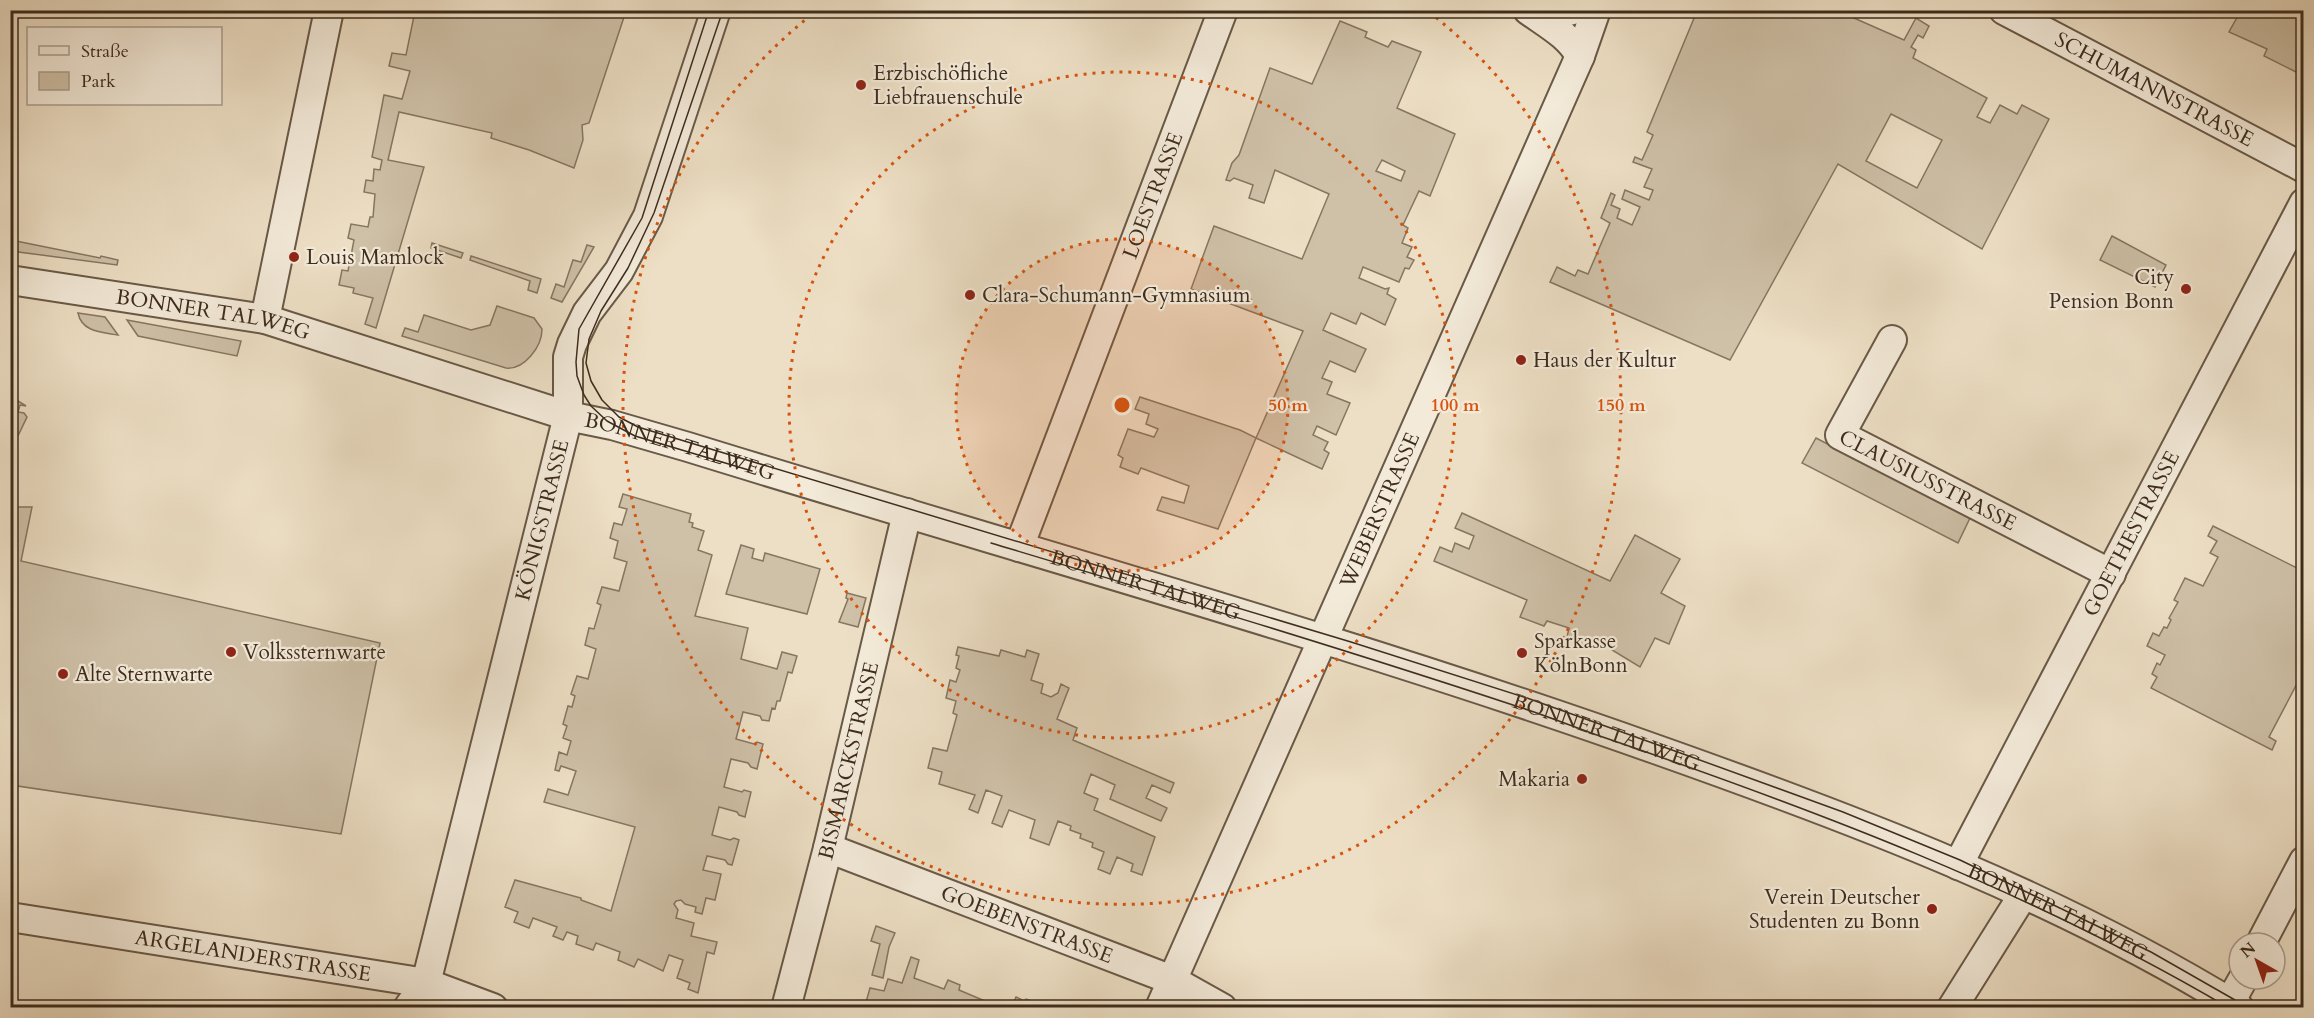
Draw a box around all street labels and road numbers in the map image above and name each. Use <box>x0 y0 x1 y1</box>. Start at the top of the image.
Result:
street label: SCHUMANNSTRASSE <box>2049 25 2259 154</box>
street label: LOESTRASSE <box>1116 128 1190 263</box>
street label: BONNER TALWEG <box>114 282 314 348</box>
street label: BONNER TALWEG <box>582 406 779 488</box>
street label: CLAUSIUSSTRASSE <box>1834 423 2021 538</box>
street label: WEBERSTRASSE <box>1333 428 1427 594</box>
street label: KÖNIGSTRASSE <box>508 437 577 604</box>
street label: GOETHESTRASSE <box>2076 446 2187 622</box>
street label: BONNER TALWEG <box>1047 543 1244 628</box>
street label: BISMARCKSTRASSE <box>811 659 886 863</box>
street label: BONNER TALWEG <box>1508 687 1705 779</box>
street label: BONNER TALWEG <box>1963 857 2153 968</box>
street label: GOEBENSTRASSE <box>936 879 1117 971</box>
street label: ARGELANDERSTRASSE <box>133 923 373 989</box>

